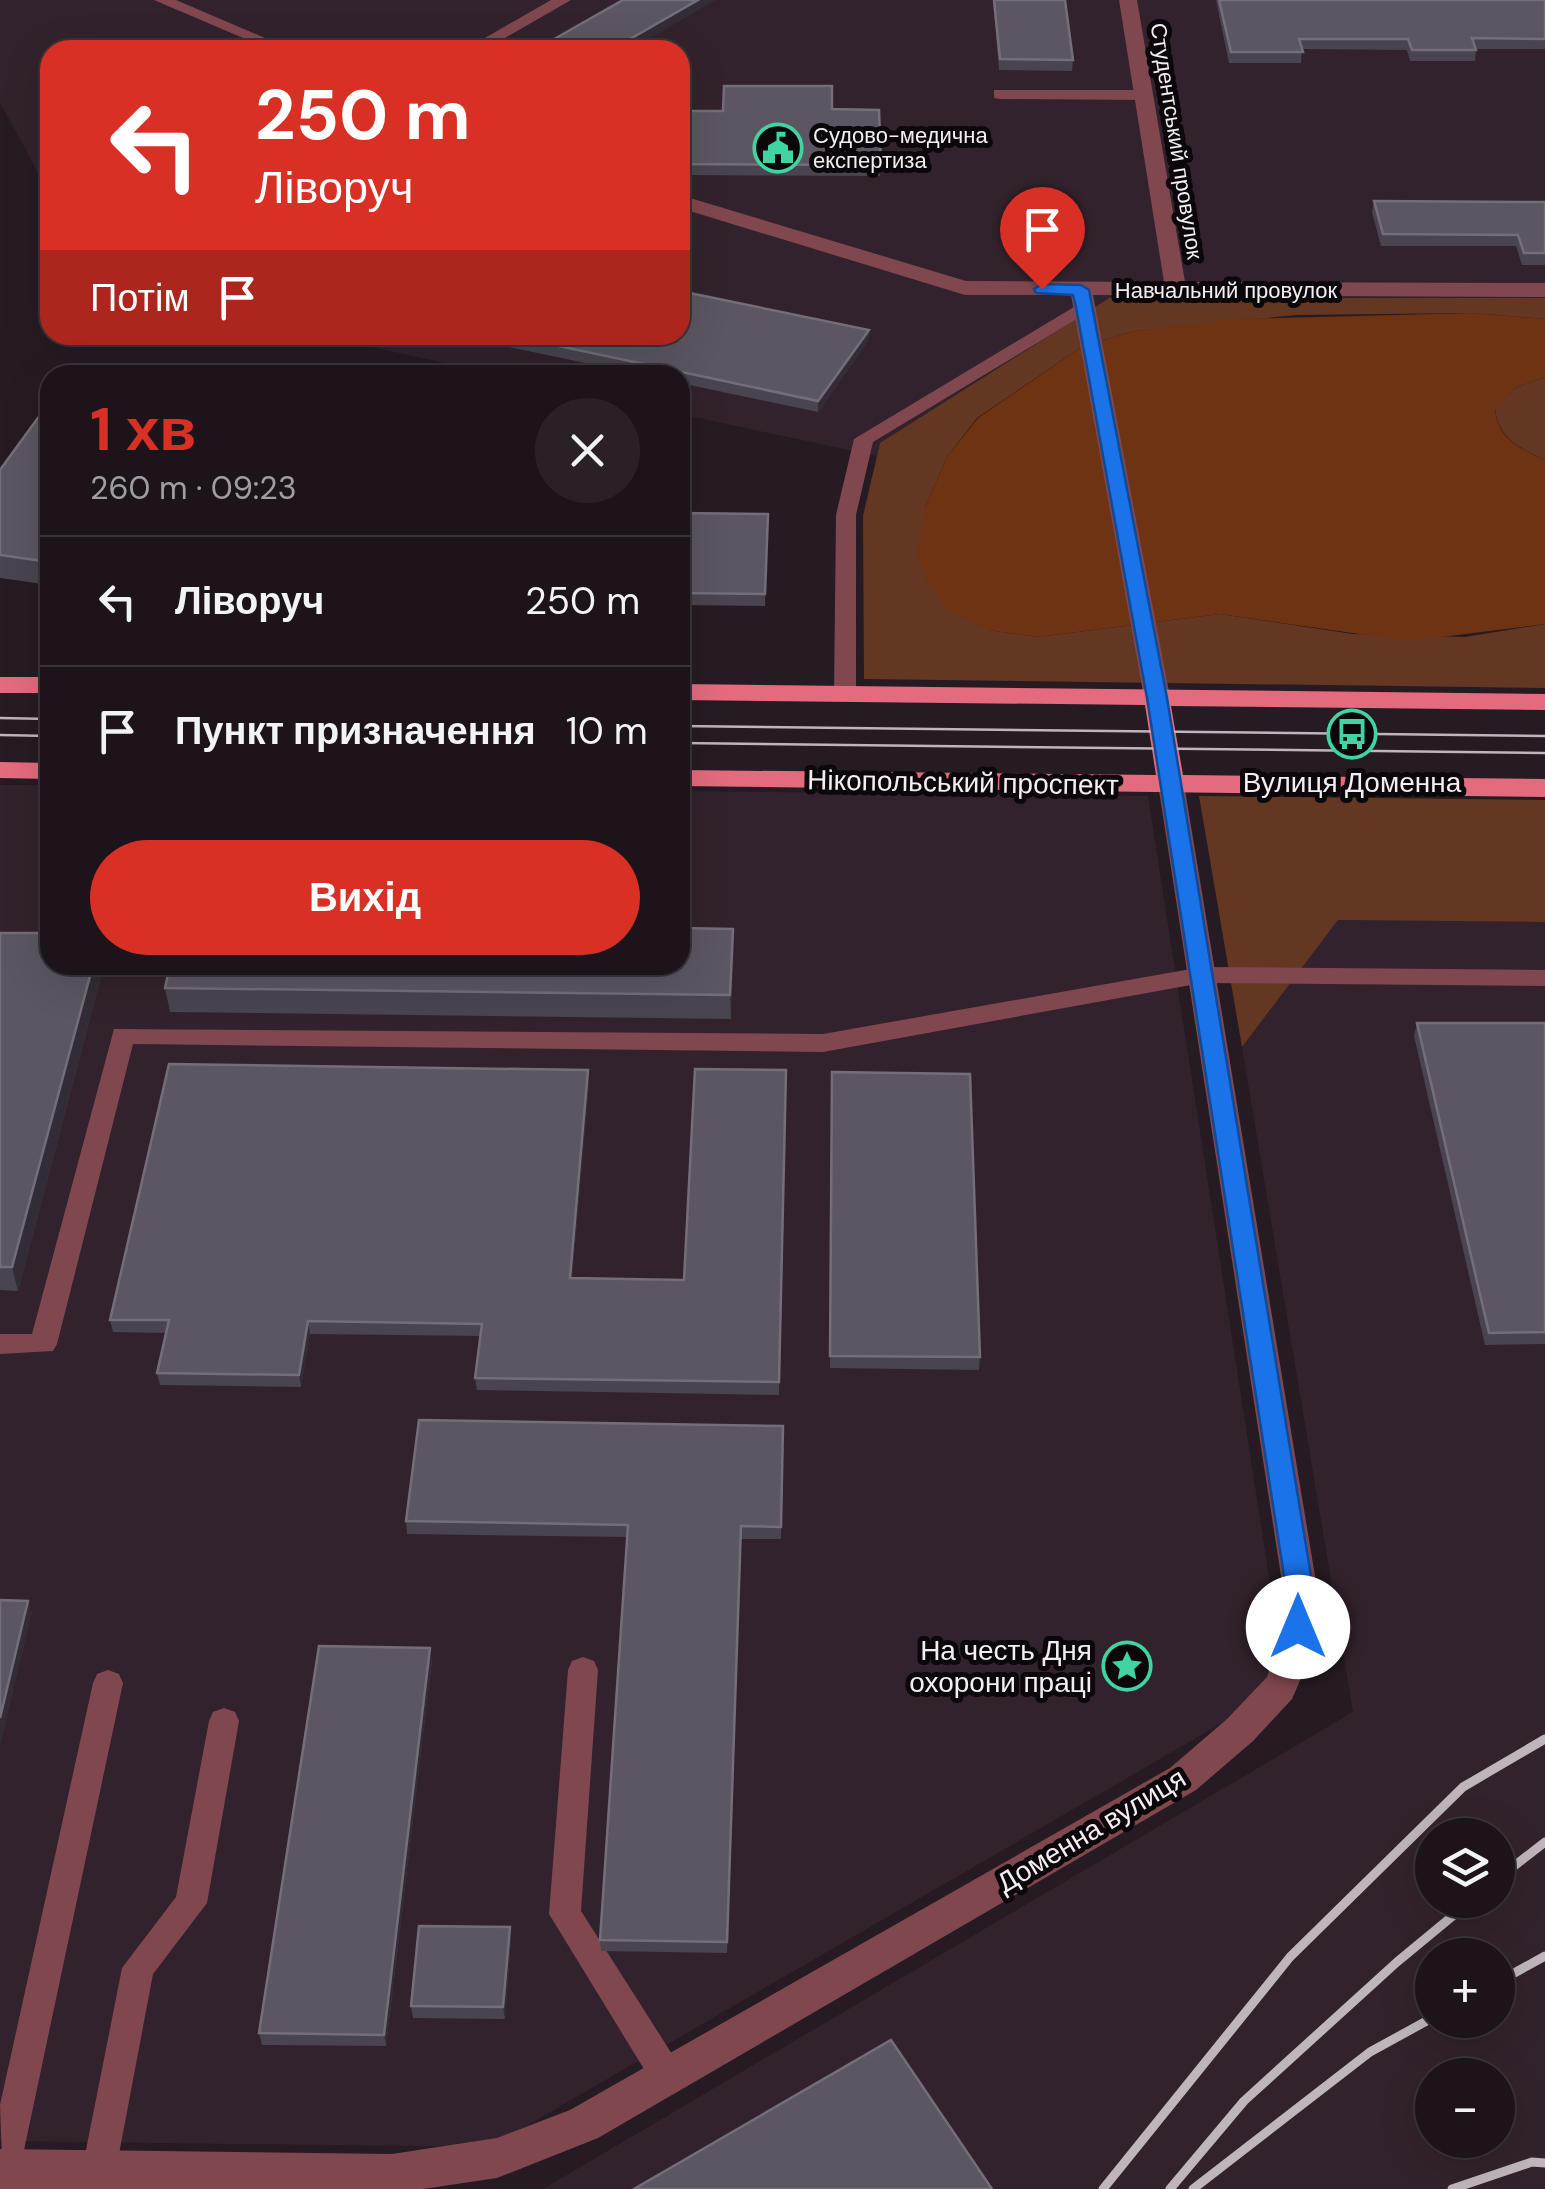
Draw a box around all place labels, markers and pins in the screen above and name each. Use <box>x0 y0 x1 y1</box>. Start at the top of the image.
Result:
place label: Судово-медична експертиза <box>813 121 988 175</box>
public building icon: Судово-медична експертиза <box>752 122 804 174</box>
pin <box>1000 187 1085 290</box>
bus stop icon: Вулиця Доменна <box>1326 708 1378 760</box>
place label: Вулиця Доменна <box>1243 764 1462 801</box>
place label: На честь Дня охорони праці <box>909 1632 1092 1701</box>
place icon: На честь Дня охорони праці <box>1101 1640 1153 1692</box>

